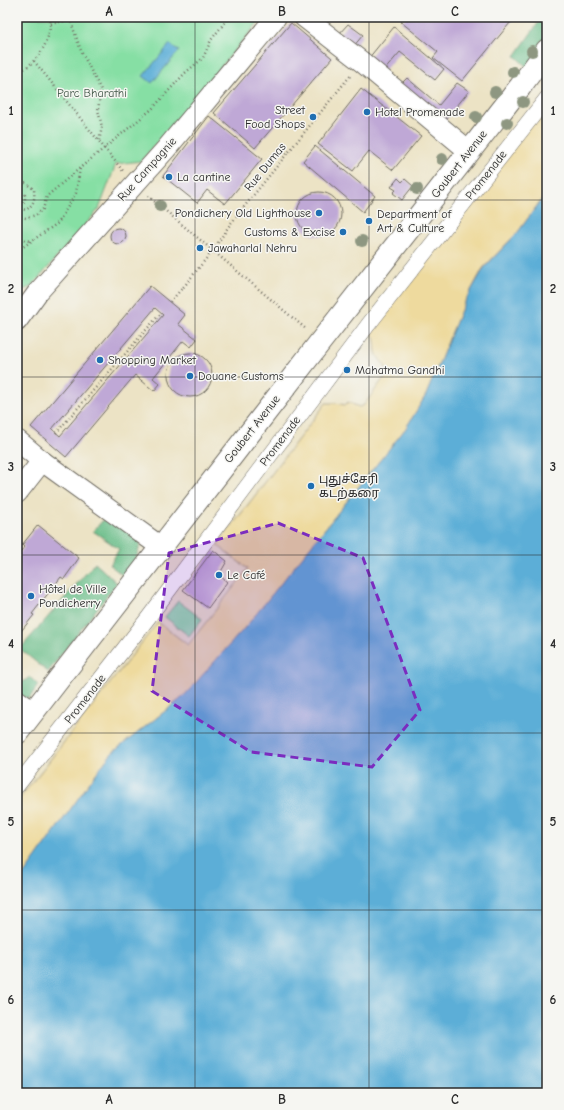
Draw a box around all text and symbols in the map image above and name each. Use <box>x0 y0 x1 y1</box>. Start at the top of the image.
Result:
text: A <box>105 4 113 19</box>
text: B <box>278 4 286 19</box>
text: C <box>451 4 459 19</box>
park label: Parc Bharathi <box>57 86 127 100</box>
text: 1 <box>8 103 14 118</box>
place label: Street Food Shops <box>245 103 306 131</box>
text: 1 <box>550 103 556 118</box>
place label: Hotel Promenade <box>375 105 464 119</box>
marker: Hotel Promenade <box>362 107 372 117</box>
marker: Street Food Shops <box>308 112 318 122</box>
street label: Goubert Avenue <box>428 127 490 201</box>
street label: Rue Campagnie <box>115 134 179 204</box>
street label: Rue Dumas <box>241 140 289 194</box>
street label: Promenade <box>462 148 510 202</box>
place label: La cantine <box>177 170 230 184</box>
marker: La cantine <box>164 172 174 182</box>
place label: Pondichery Old Lighthouse <box>175 206 311 220</box>
place label: Department of Art & Culture <box>377 207 452 235</box>
marker: Pondichery Old Lighthouse <box>314 208 324 218</box>
marker: Department of Art & Culture <box>364 216 374 226</box>
place label: Customs & Excise <box>244 225 335 239</box>
marker: Customs & Excise <box>338 227 348 237</box>
place label: Jawaharlal Nehru <box>208 241 297 255</box>
marker: Jawaharlal Nehru <box>195 243 205 253</box>
text: 2 <box>8 281 14 296</box>
text: 2 <box>550 281 556 296</box>
place label: Shopping Market <box>108 353 196 367</box>
marker: Shopping Market <box>95 355 105 365</box>
place label: Mahatma Gandhi <box>355 363 444 377</box>
marker: Mahatma Gandhi <box>342 365 352 375</box>
place label: Douane Customs <box>198 369 284 383</box>
marker: Douane Customs <box>185 371 195 381</box>
street label: Goubert Avenue <box>221 392 283 466</box>
street label: Promenade <box>257 413 303 469</box>
text: 3 <box>8 459 14 474</box>
text: 3 <box>550 459 556 474</box>
place label: புதுச்சேரி கடற்கரை <box>319 472 379 501</box>
marker: புதுச்சேரி கடற்கரை <box>306 481 316 491</box>
place label: Le Café <box>227 568 265 582</box>
marker: Le Café <box>214 570 224 580</box>
place label: Hôtel de Ville Pondicherry <box>39 582 106 610</box>
marker: Hôtel de Ville Pondicherry <box>26 591 36 601</box>
text: 4 <box>8 636 14 651</box>
text: 4 <box>550 636 556 651</box>
street label: Promenade <box>61 672 109 726</box>
text: 5 <box>8 814 15 829</box>
text: 5 <box>550 814 557 829</box>
text: 6 <box>8 992 15 1007</box>
text: 6 <box>550 992 557 1007</box>
text: A <box>105 1092 113 1107</box>
text: B <box>278 1092 286 1107</box>
text: C <box>451 1092 459 1107</box>

